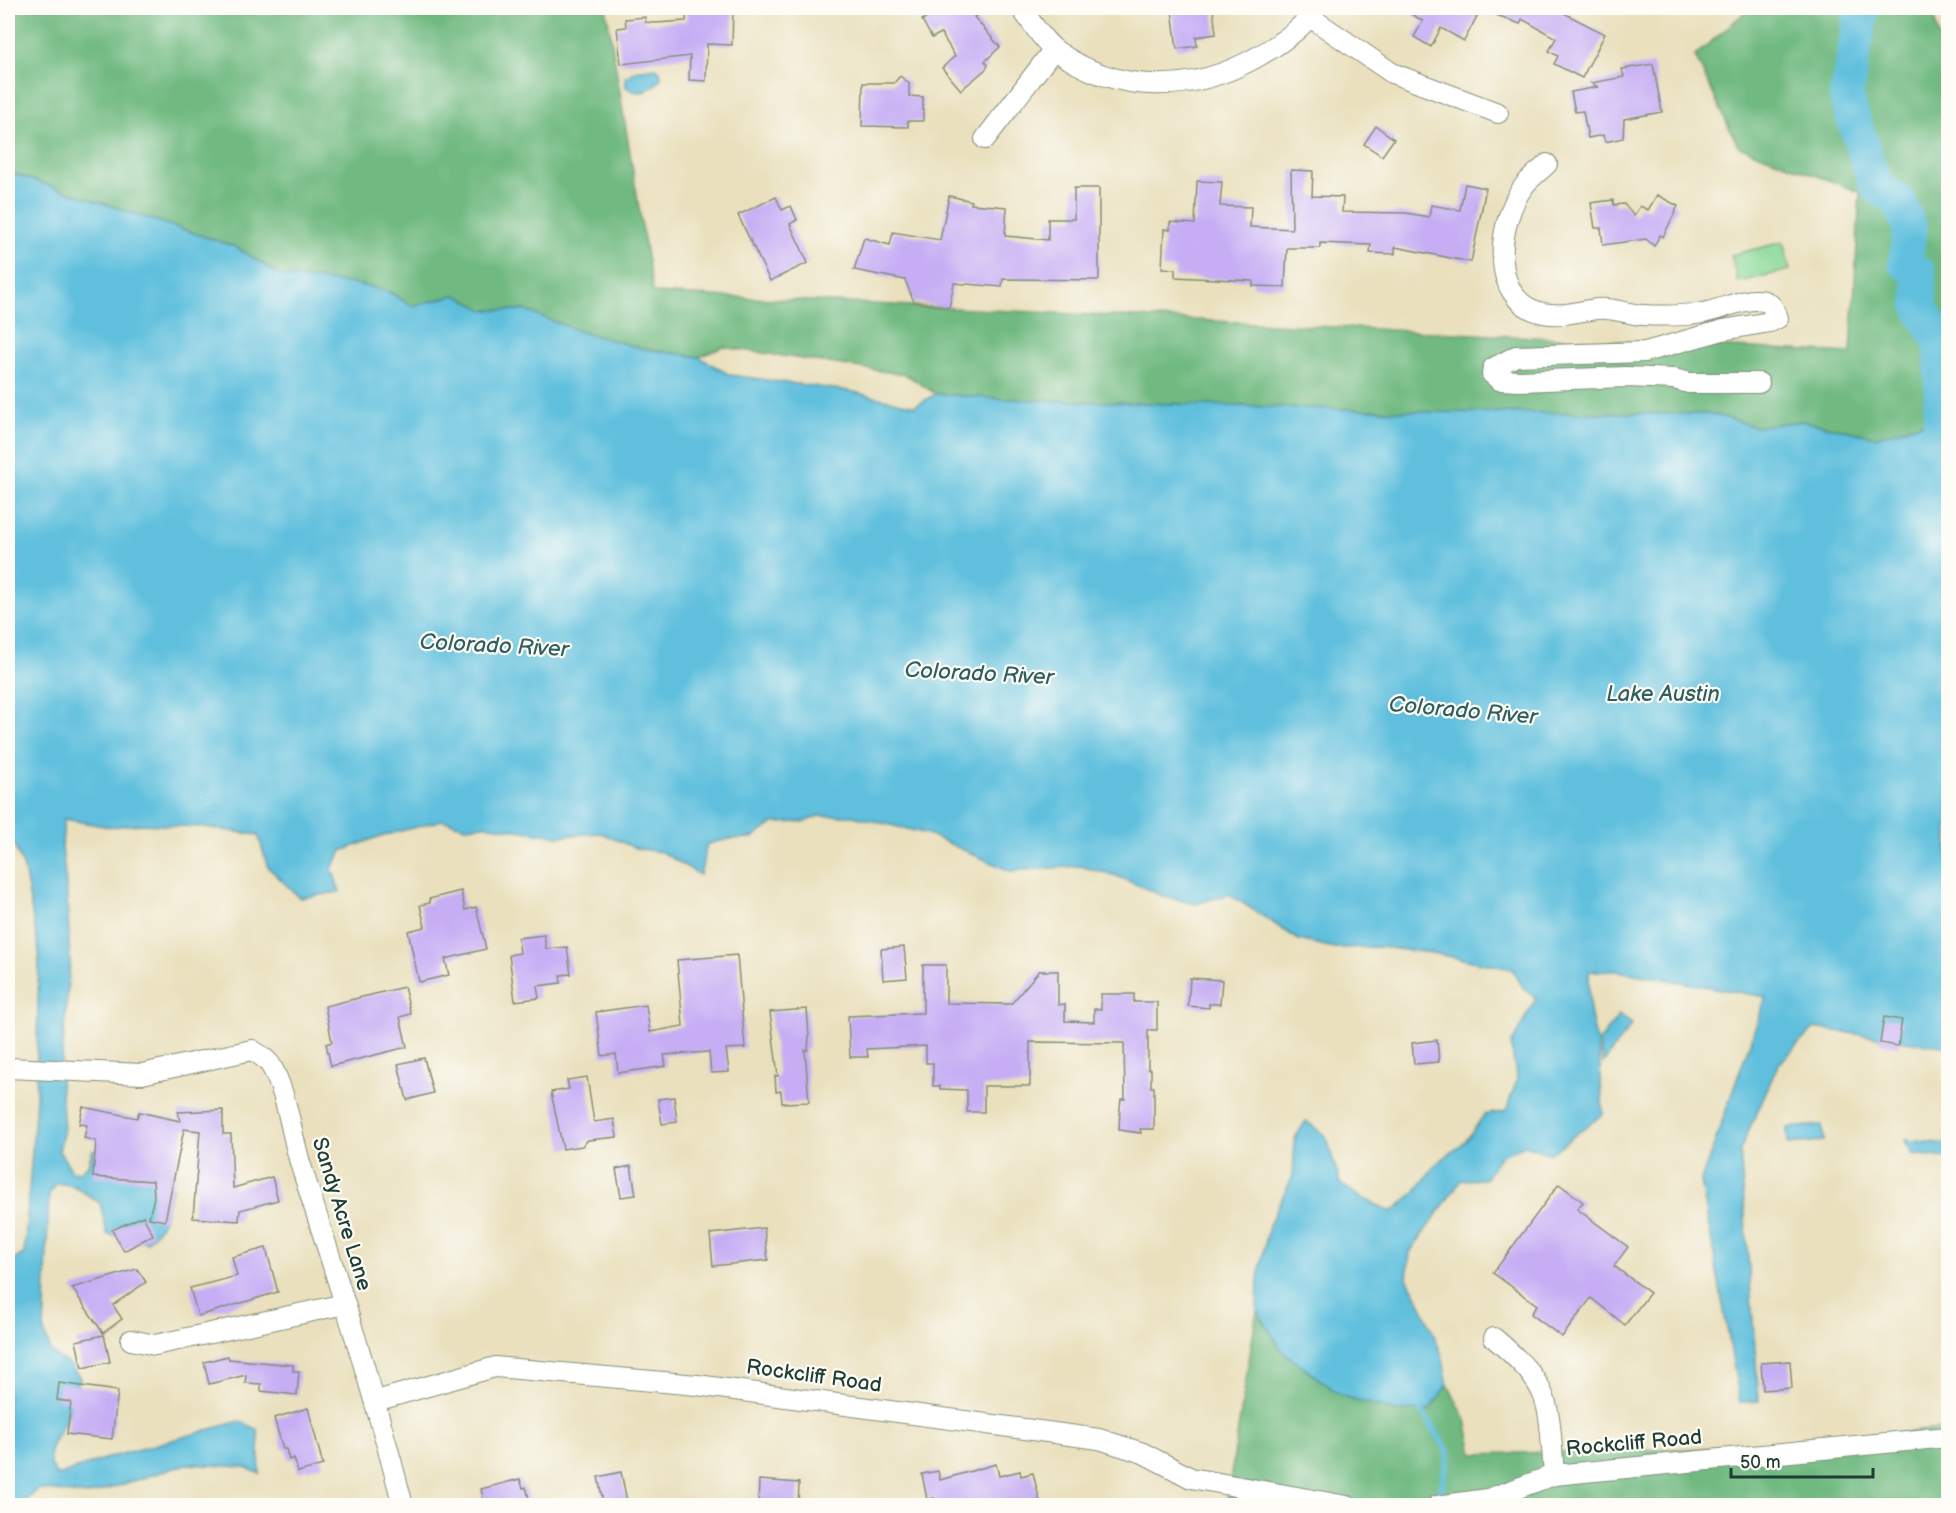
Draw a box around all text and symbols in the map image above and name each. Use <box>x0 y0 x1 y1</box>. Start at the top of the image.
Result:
water label: Colorado River <box>419 629 571 663</box>
water label: Colorado River <box>904 657 1056 691</box>
water label: Lake Austin <box>1606 681 1720 708</box>
water label: Colorado River <box>1388 691 1540 731</box>
street label: Sandy Acre Lane <box>307 1134 377 1294</box>
street label: Rockcliff Road <box>745 1354 883 1398</box>
street label: Rockcliff Road <box>1565 1425 1703 1461</box>
scale bar <box>1731 1441 1874 1479</box>
text: 50 m <box>1740 1452 1781 1473</box>

